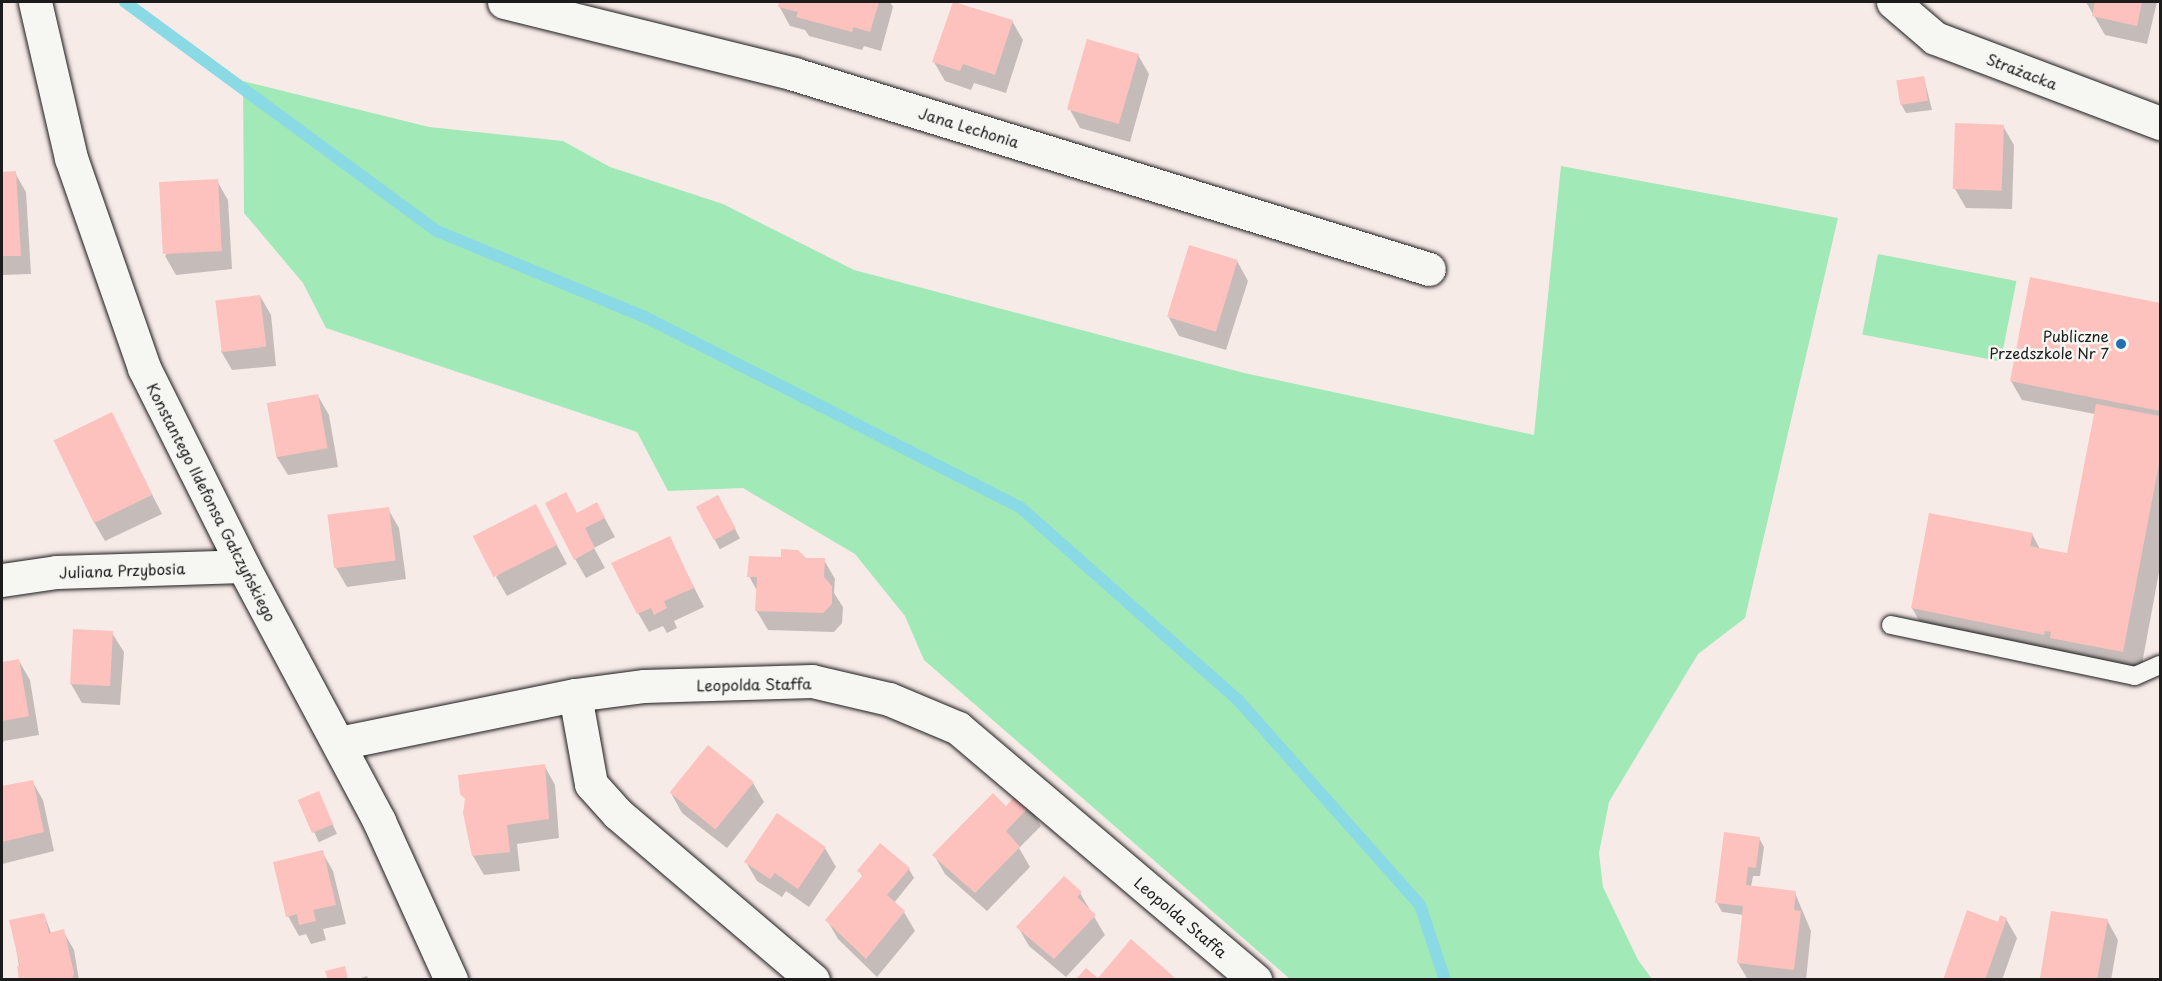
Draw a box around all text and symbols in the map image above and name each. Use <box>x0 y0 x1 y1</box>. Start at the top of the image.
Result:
street label: Strażacka <box>1984 49 2060 93</box>
street label: Jana Lechonia <box>916 103 1022 151</box>
place label: Publiczne Przedszkole Nr 7 <box>1988 326 2109 361</box>
marker: Publiczne Przedszkole Nr 7 <box>2114 337 2128 351</box>
street label: Konstantego Ildefonsa Gałczyńskiego <box>144 379 280 625</box>
street label: Juliana Przybosia <box>59 559 185 581</box>
street label: Leopolda Staffa <box>696 674 812 694</box>
street label: Leopolda Staffa <box>1131 873 1231 961</box>

